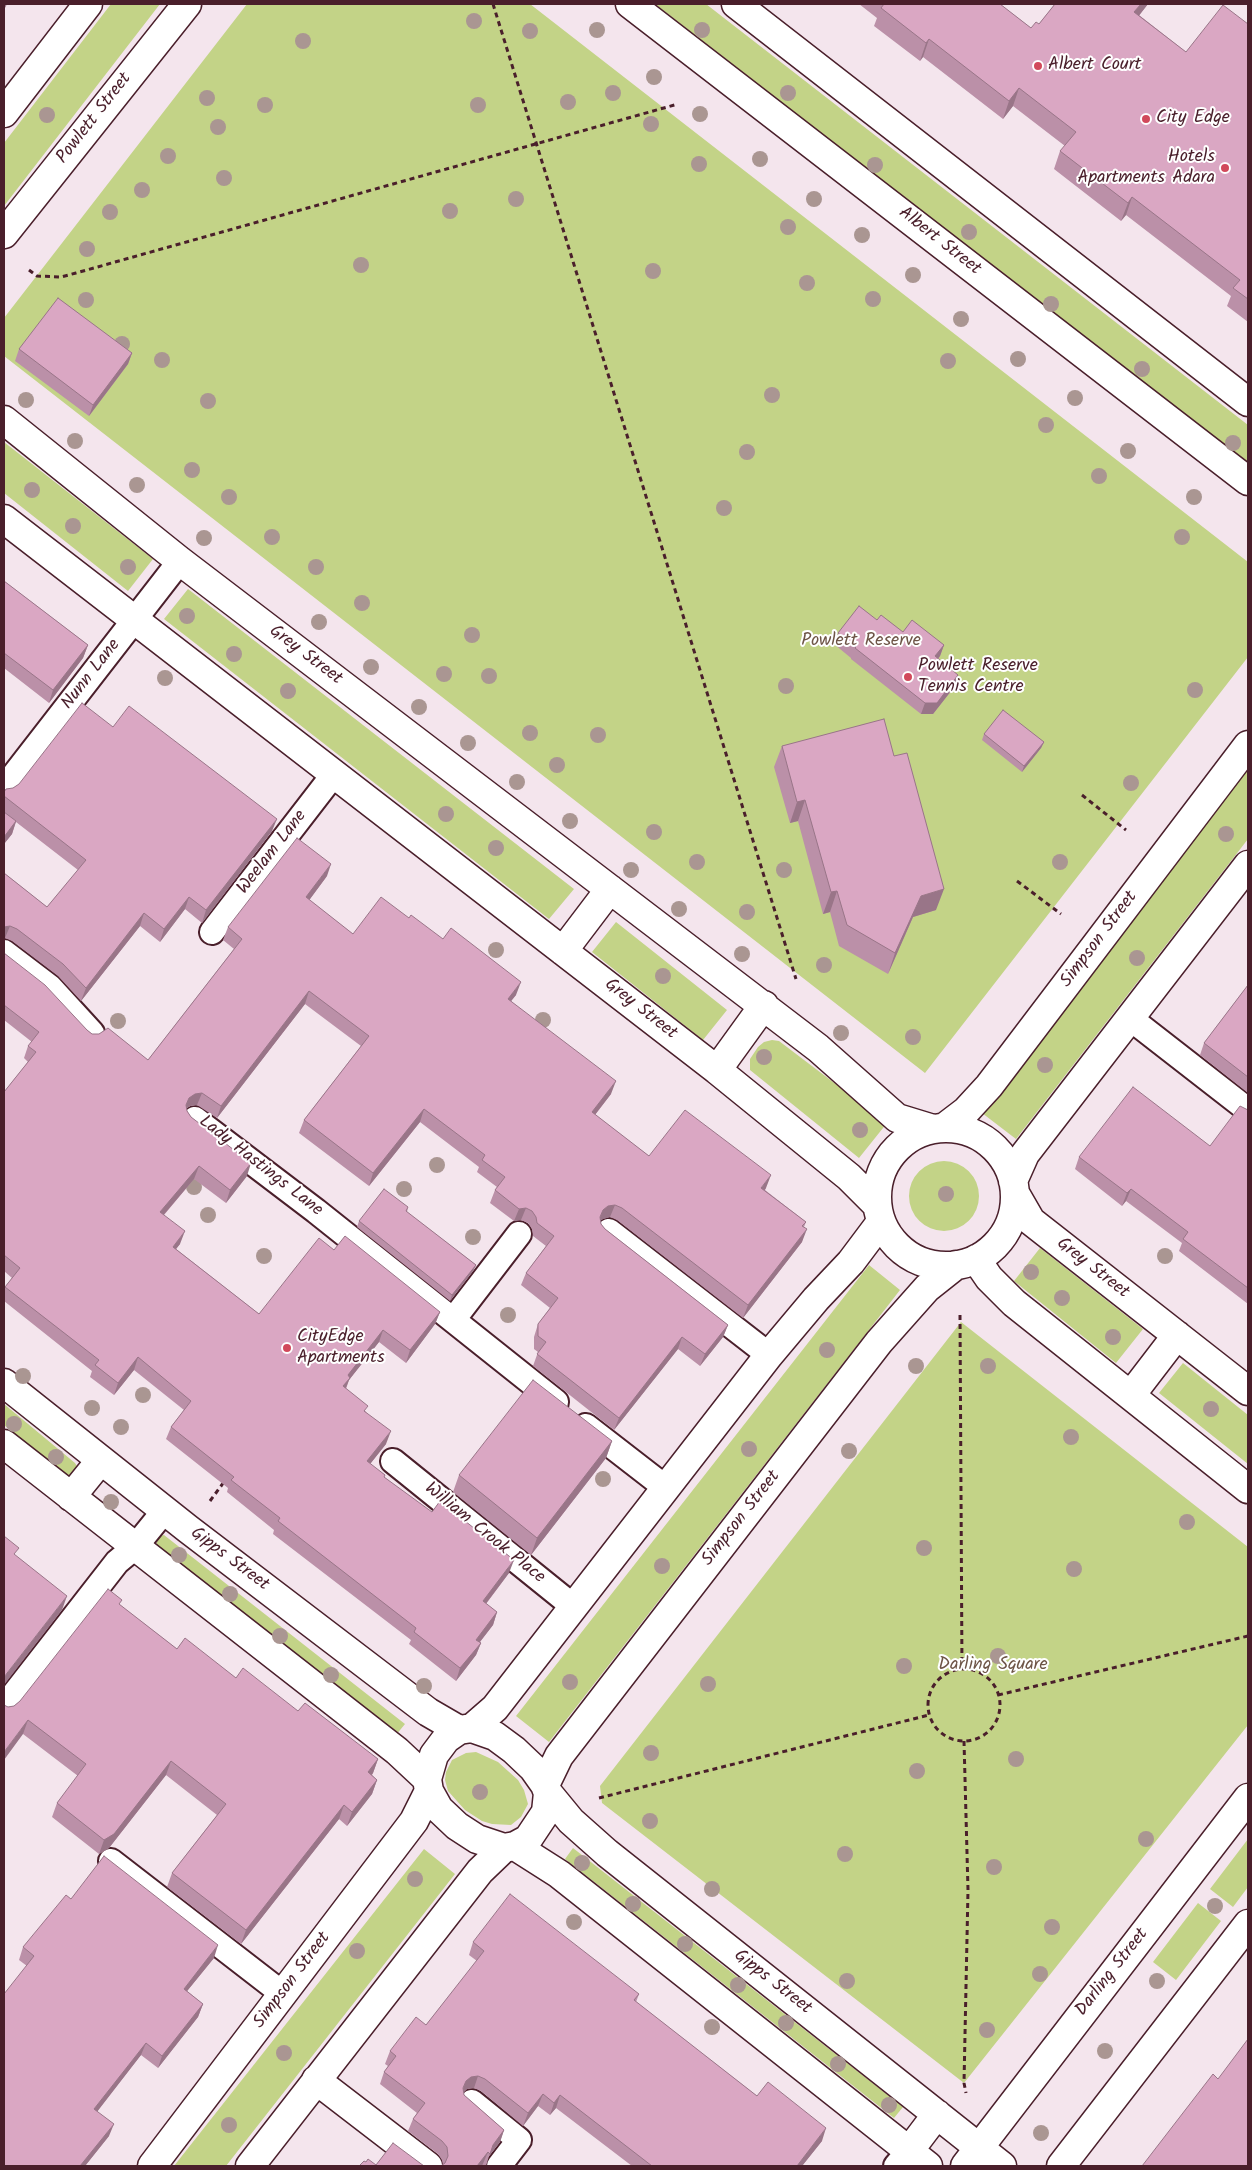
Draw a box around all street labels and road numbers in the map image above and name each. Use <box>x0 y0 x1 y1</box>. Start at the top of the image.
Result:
street label: Powlett Street <box>53 69 137 169</box>
street label: Albert Street <box>893 203 985 281</box>
street label: Grey Street <box>264 621 346 691</box>
street label: Nunn Lane <box>58 636 126 714</box>
street label: Weelam Lane <box>234 807 312 899</box>
street label: Simpson Street <box>1057 888 1143 992</box>
street label: Grey Street <box>599 975 681 1045</box>
street label: Lady Hastings Lane <box>194 1112 326 1222</box>
street label: Grey Street <box>1051 1234 1133 1304</box>
street label: Simpson Street <box>698 1467 786 1571</box>
street label: William Crook Place <box>419 1479 549 1589</box>
street label: Gipps Street <box>185 1523 273 1597</box>
street label: Darling Street <box>1072 1925 1154 2021</box>
street label: Simpson Street <box>250 1929 336 2033</box>
street label: Gipps Street <box>729 1946 815 2020</box>

